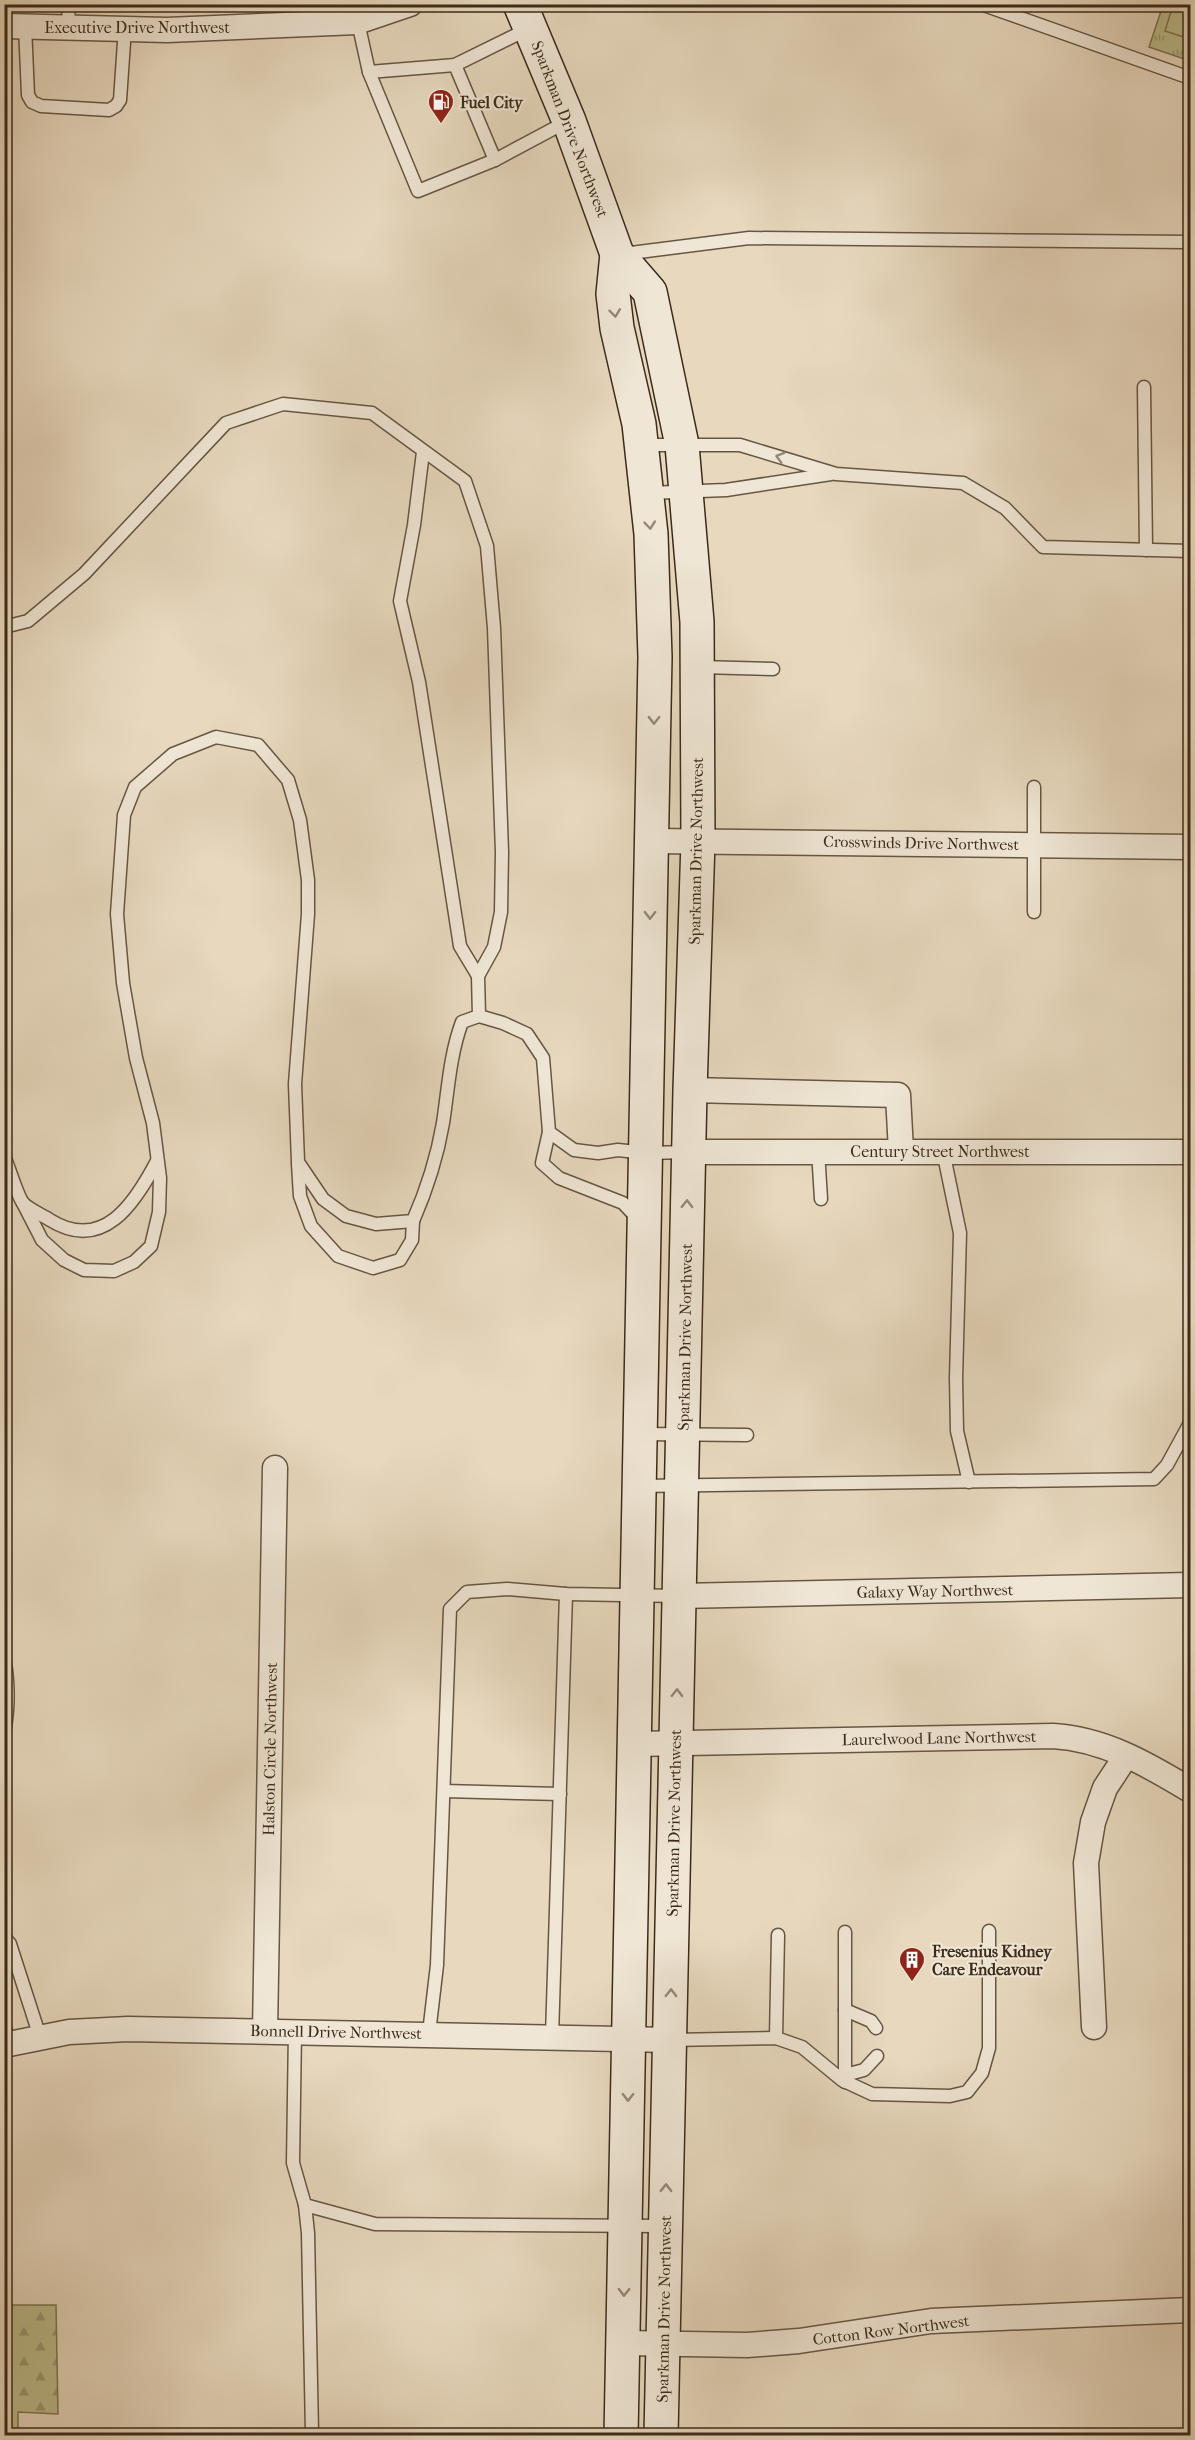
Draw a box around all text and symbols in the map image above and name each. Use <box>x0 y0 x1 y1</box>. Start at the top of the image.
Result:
street label: Executive Drive Northwest <box>44 18 230 37</box>
street label: Sparkman Drive Northwest <box>528 38 613 220</box>
fuel station icon: Fuel City <box>426 87 456 125</box>
place label: Fuel City <box>459 93 524 113</box>
one-way arrow <box>608 308 621 317</box>
one-way arrow <box>775 452 785 464</box>
one-way arrow <box>643 521 656 530</box>
one-way arrow <box>647 716 660 725</box>
street label: Sparkman Drive Northwest <box>685 757 707 945</box>
street label: Crosswinds Drive Northwest <box>823 832 1019 854</box>
one-way arrow <box>644 911 657 920</box>
street label: Century Street Northwest <box>850 1142 1030 1161</box>
one-way arrow <box>681 1200 694 1209</box>
street label: Sparkman Drive Northwest <box>674 1243 696 1431</box>
street label: Galaxy Way Northwest <box>856 1580 1014 1602</box>
street label: Halston Circle Northwest <box>259 1662 281 1836</box>
one-way arrow <box>671 1689 683 1698</box>
street label: Laurelwood Lane Northwest <box>841 1727 1037 1749</box>
street label: Sparkman Drive Northwest <box>663 1729 685 1917</box>
place label: Fresenius Kidney Care Endeavour <box>931 1942 1053 1979</box>
building icon: Fresenius Kidney Care Endeavour <box>897 1945 927 1983</box>
one-way arrow <box>664 1989 677 1998</box>
street label: Bonnell Drive Northwest <box>250 2021 422 2043</box>
one-way arrow <box>621 2092 634 2101</box>
one-way arrow <box>660 2184 673 2193</box>
street label: Sparkman Drive Northwest <box>653 2215 675 2403</box>
one-way arrow <box>618 2287 630 2296</box>
street label: Cotton Row Northwest <box>812 2311 971 2349</box>

